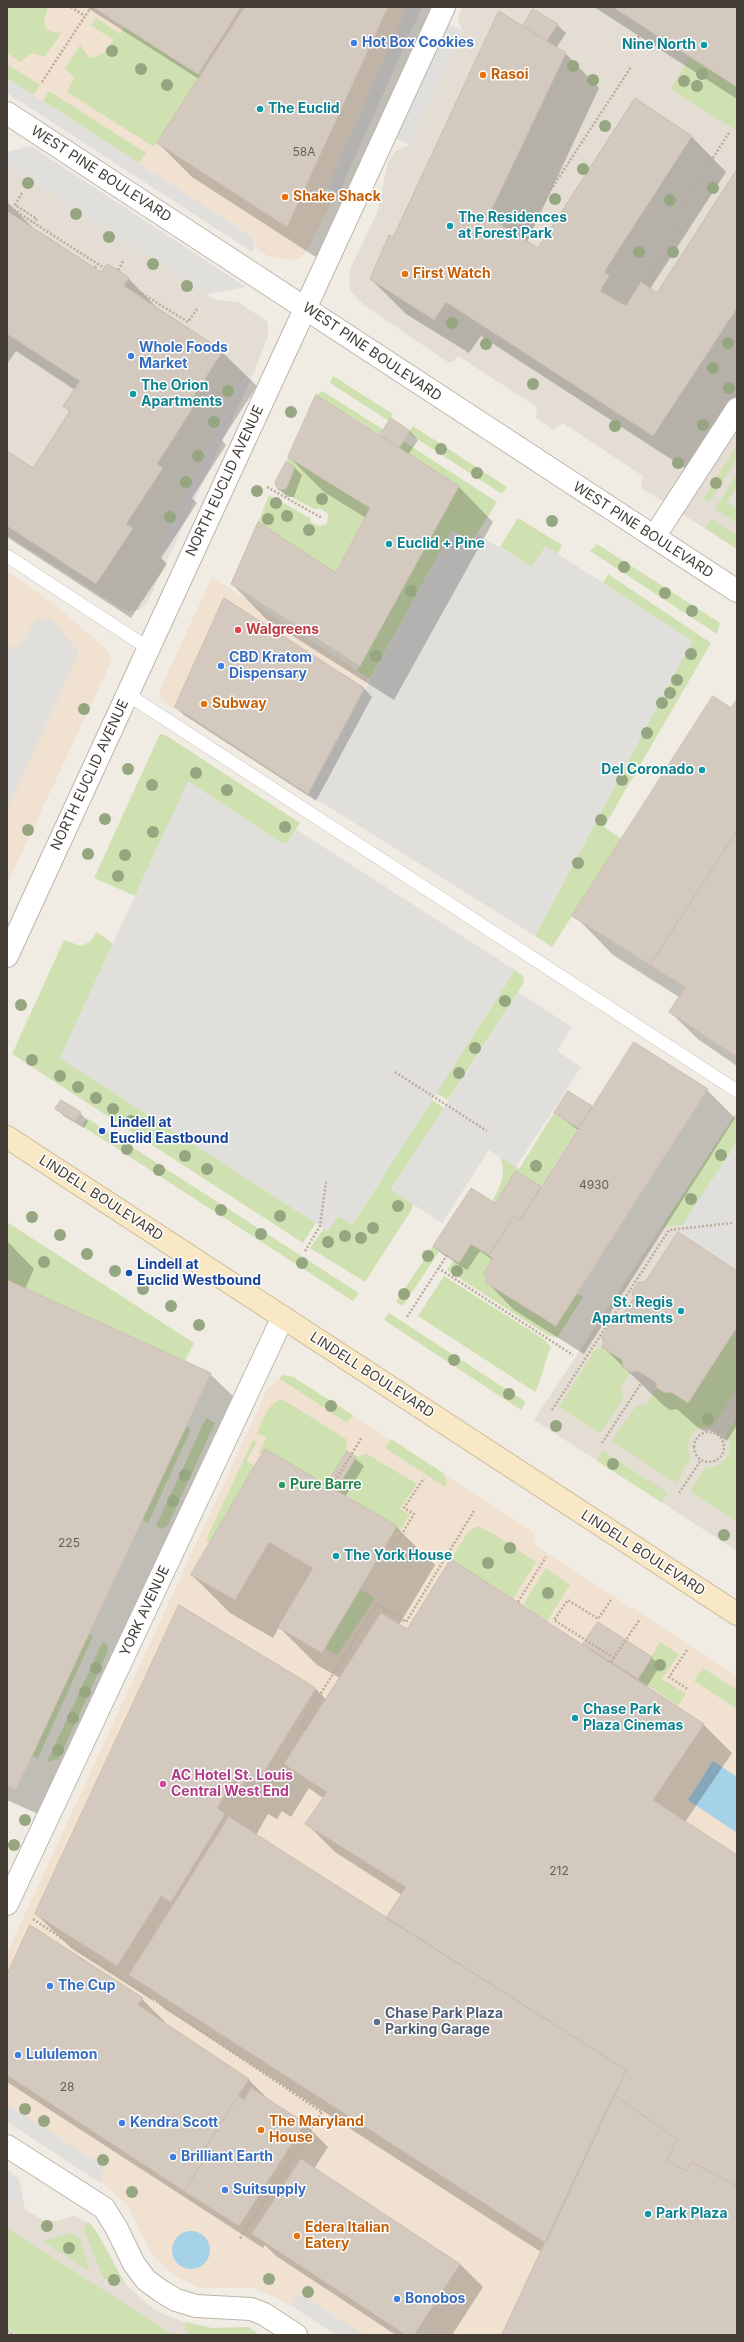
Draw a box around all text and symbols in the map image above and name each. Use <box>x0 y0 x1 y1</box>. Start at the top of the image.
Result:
place label: Hot Box Cookies <box>362 35 474 51</box>
place label: Nine North <box>622 37 696 53</box>
marker: Hot Box Cookies <box>349 38 359 48</box>
marker: Nine North <box>699 40 709 50</box>
place label: Rasoi <box>491 67 528 83</box>
marker: Rasoi <box>478 70 488 80</box>
place label: The Euclid <box>268 101 340 117</box>
marker: The Euclid <box>255 104 265 114</box>
street label: WEST PINE BOULEVARD <box>28 122 174 226</box>
house number: 58A <box>293 145 315 159</box>
place label: Shake Shack <box>293 189 381 205</box>
marker: Shake Shack <box>280 192 290 202</box>
place label: The Residences at Forest Park <box>458 210 567 242</box>
marker: The Residences at Forest Park <box>445 221 455 231</box>
place label: First Watch <box>413 266 491 282</box>
marker: First Watch <box>400 269 410 279</box>
street label: WEST PINE BOULEVARD <box>299 299 445 405</box>
place label: Whole Foods Market <box>139 340 228 372</box>
marker: Whole Foods Market <box>126 351 136 361</box>
place label: The Orion Apartments <box>141 378 222 410</box>
marker: The Orion Apartments <box>128 389 138 399</box>
street label: NORTH EUCLID AVENUE <box>183 403 267 559</box>
street label: WEST PINE BOULEVARD <box>570 478 716 582</box>
place label: Euclid + Pine <box>397 536 485 552</box>
marker: Euclid + Pine <box>384 539 394 549</box>
place label: Walgreens <box>246 622 319 638</box>
marker: Walgreens <box>233 625 243 635</box>
place label: CBD Kratom Dispensary <box>229 650 312 682</box>
marker: CBD Kratom Dispensary <box>216 661 226 671</box>
place label: Subway <box>212 696 267 712</box>
street label: NORTH EUCLID AVENUE <box>48 697 132 853</box>
marker: Subway <box>199 699 209 709</box>
place label: Del Coronado <box>601 762 694 778</box>
marker: Del Coronado <box>697 765 707 775</box>
place label: Lindell at Euclid Eastbound <box>110 1115 228 1148</box>
marker: Lindell at Euclid Eastbound <box>97 1126 107 1136</box>
street label: LINDELL BOULEVARD <box>36 1152 166 1244</box>
house number: 4930 <box>579 1178 609 1192</box>
place label: Lindell at Euclid Westbound <box>137 1257 261 1290</box>
marker: Lindell at Euclid Westbound <box>124 1268 134 1278</box>
place label: St. Regis Apartments <box>592 1295 673 1328</box>
marker: St. Regis Apartments <box>676 1306 686 1316</box>
street label: LINDELL BOULEVARD <box>307 1329 437 1421</box>
place label: Pure Barre <box>290 1477 362 1493</box>
marker: Pure Barre <box>277 1480 287 1490</box>
street label: LINDELL BOULEVARD <box>578 1507 708 1599</box>
house number: 225 <box>58 1536 80 1550</box>
place label: The York House <box>344 1548 452 1564</box>
marker: The York House <box>331 1551 341 1561</box>
street label: YORK AVENUE <box>117 1563 173 1659</box>
place label: Chase Park Plaza Cinemas <box>583 1702 683 1734</box>
marker: Chase Park Plaza Cinemas <box>570 1713 580 1723</box>
place label: AC Hotel St. Louis Central West End <box>171 1768 293 1800</box>
marker: AC Hotel St. Louis Central West End <box>158 1779 168 1789</box>
house number: 212 <box>549 1864 569 1878</box>
place label: The Cup <box>58 1978 116 1994</box>
marker: The Cup <box>45 1981 55 1991</box>
place label: Chase Park Plaza Parking Garage <box>385 2006 503 2038</box>
marker: Chase Park Plaza Parking Garage <box>372 2017 382 2027</box>
place label: Lululemon <box>26 2047 97 2063</box>
marker: Lululemon <box>13 2050 23 2060</box>
house number: 28 <box>60 2080 74 2094</box>
place label: The Maryland House <box>269 2114 364 2146</box>
place label: Kendra Scott <box>130 2115 218 2131</box>
marker: Kendra Scott <box>117 2118 127 2128</box>
marker: The Maryland House <box>256 2125 266 2135</box>
place label: Brilliant Earth <box>181 2149 273 2165</box>
marker: Brilliant Earth <box>168 2152 178 2162</box>
place label: Suitsupply <box>233 2182 306 2198</box>
marker: Suitsupply <box>220 2185 230 2195</box>
place label: Park Plaza <box>656 2206 728 2222</box>
marker: Park Plaza <box>643 2209 653 2219</box>
place label: Edera Italian Eatery <box>305 2220 390 2252</box>
marker: Edera Italian Eatery <box>292 2231 302 2241</box>
place label: Bonobos <box>405 2291 465 2307</box>
marker: Bonobos <box>392 2294 402 2304</box>

